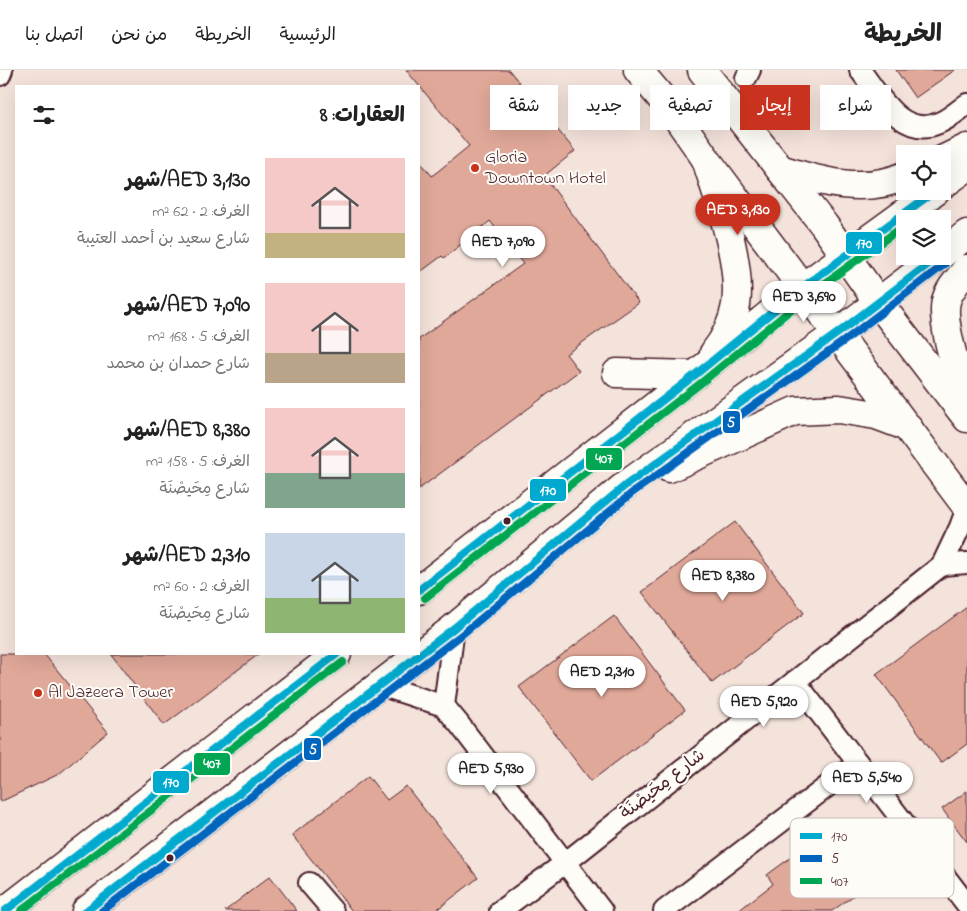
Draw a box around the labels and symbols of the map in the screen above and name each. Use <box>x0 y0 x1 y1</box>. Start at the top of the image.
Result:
place label: Gloria Downtown Hotel <box>484 145 606 192</box>
marker: Gloria Downtown Hotel <box>469 162 481 174</box>
pin: AED 3,130 <box>681 194 795 236</box>
pin: AED 7,090 <box>446 226 560 268</box>
line badge: 170 <box>845 231 883 255</box>
text: 170 <box>856 234 872 255</box>
pin: AED 3,690 <box>747 280 861 323</box>
line badge: 5 <box>722 410 741 434</box>
text: 5 <box>727 413 735 434</box>
line badge: 407 <box>585 447 623 471</box>
text: 407 <box>594 449 613 470</box>
line badge: 170 <box>529 478 567 502</box>
text: 170 <box>540 481 556 502</box>
unlabelled marker <box>502 516 512 526</box>
pin: AED 8,380 <box>666 560 780 602</box>
pin: AED 2,310 <box>545 656 659 698</box>
place label: Al Jazeera Tower <box>48 680 173 706</box>
pin: AED 5,920 <box>707 686 821 728</box>
marker: Al Jazeera Tower <box>32 687 44 699</box>
line badge: 5 <box>303 737 322 761</box>
text: 5 <box>309 740 317 761</box>
street label: شارع مِحَيصْنَة <box>615 743 711 827</box>
line badge: 407 <box>193 752 231 776</box>
pin: AED 5,930 <box>434 752 548 795</box>
text: 407 <box>202 754 221 775</box>
pin: AED 5,540 <box>810 762 924 804</box>
line badge: 170 <box>152 770 190 794</box>
text: 170 <box>163 773 179 794</box>
legend <box>790 818 954 898</box>
text: 170 <box>831 827 847 848</box>
text: 5 <box>831 849 839 870</box>
unlabelled marker <box>165 853 175 863</box>
text: 407 <box>831 872 849 893</box>

